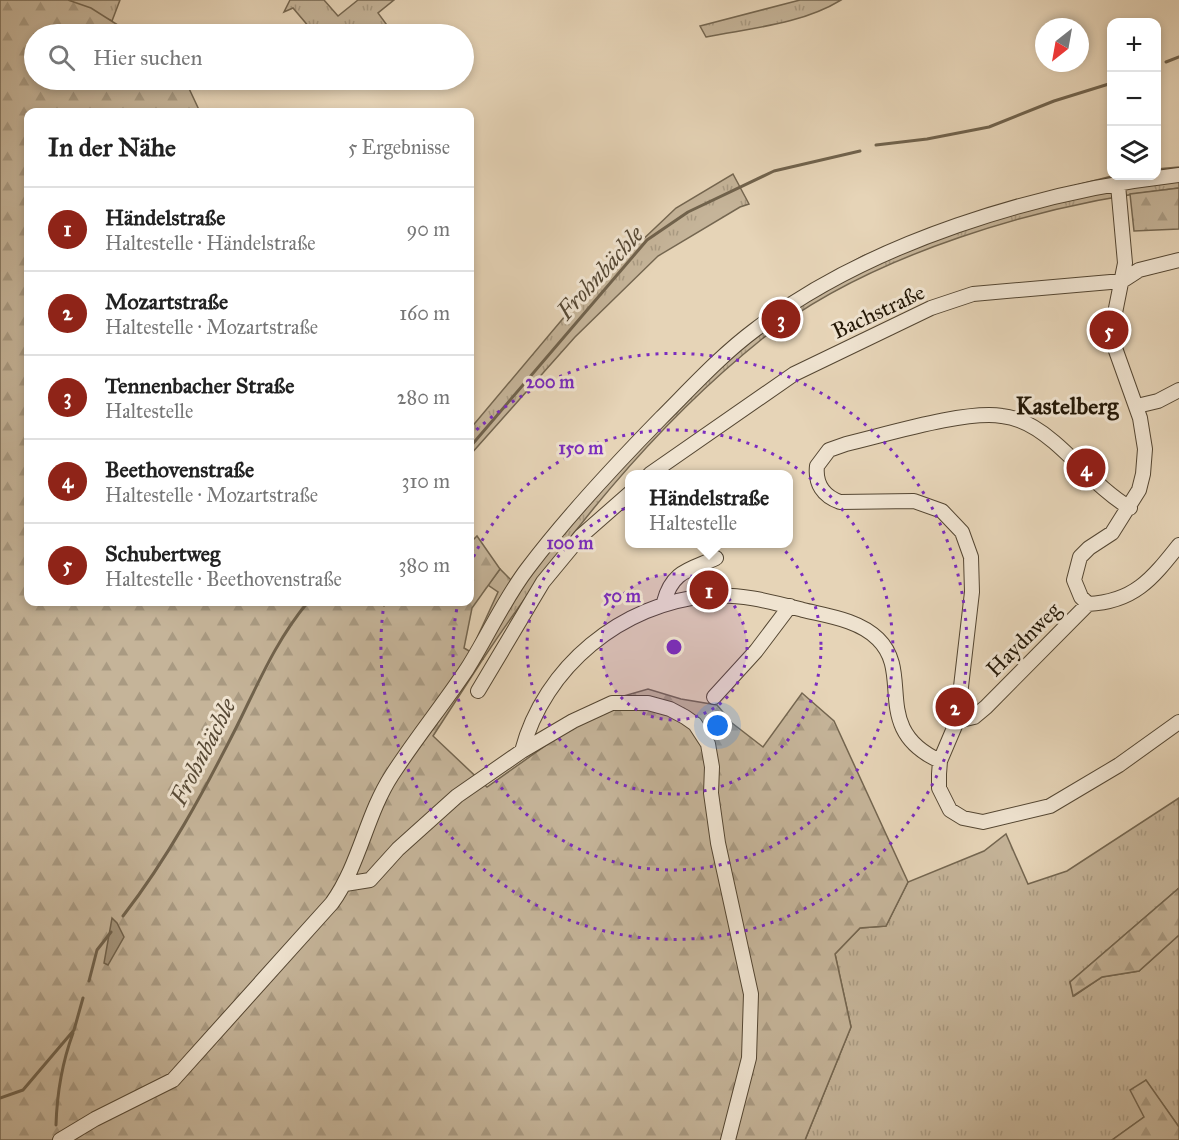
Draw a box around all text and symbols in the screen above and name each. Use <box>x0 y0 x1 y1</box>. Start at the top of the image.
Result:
north arrow <box>1035 18 1089 72</box>
map controls <box>1107 18 1161 180</box>
button: + <box>1107 18 1161 72</box>
search box <box>24 24 474 90</box>
icon: search <box>45 41 78 74</box>
text: Hier suchen <box>93 44 202 71</box>
button: − <box>1107 72 1161 126</box>
button: layers <box>1107 126 1161 180</box>
text: In der Nähe <box>48 131 176 163</box>
text: 5 Ergebnisse <box>348 135 450 159</box>
text: Händelstraße <box>105 204 225 231</box>
text: 1 <box>64 217 71 241</box>
text: 90 m <box>407 217 450 241</box>
water label: Frohnbächle <box>549 219 651 327</box>
text: Haltestelle · Händelstraße <box>105 231 316 255</box>
street label: Bachstraße <box>828 278 929 345</box>
text: Mozartstraße <box>105 288 228 315</box>
pin: 3 <box>762 296 800 342</box>
text: 2 <box>63 301 72 325</box>
text: 160 m <box>399 301 450 325</box>
pin: 5 <box>1090 308 1128 352</box>
text: Haltestelle · Mozartstraße <box>105 315 318 339</box>
text: 200 m <box>526 371 575 393</box>
text: Tennenbacher Straße <box>105 372 294 399</box>
text: 3 <box>64 385 72 409</box>
text: 280 m <box>397 385 450 409</box>
district label: Kastelberg <box>1016 391 1119 421</box>
text: Haltestelle <box>105 399 193 423</box>
text: 150 m <box>559 437 604 459</box>
pin: 4 <box>1066 446 1106 490</box>
text: Beethovenstraße <box>105 456 254 483</box>
text: 4 <box>62 469 73 493</box>
text: 310 m <box>401 469 450 493</box>
popup <box>625 470 793 548</box>
text: Haltestelle · Mozartstraße <box>105 483 318 507</box>
text: Händelstraße <box>649 484 769 511</box>
text: Haltestelle <box>649 511 737 535</box>
text: 100 m <box>547 532 594 554</box>
text: Schubertweg <box>105 540 220 567</box>
text: 5 <box>63 553 72 577</box>
text: 380 m <box>399 553 450 577</box>
text: Haltestelle · Beethovenstraße <box>105 567 342 591</box>
pin: 1 <box>690 568 728 612</box>
text: 50 m <box>603 585 642 607</box>
street label: Haydnweg <box>980 596 1067 682</box>
centre of rings <box>664 637 684 657</box>
pin: 2 <box>936 684 974 730</box>
water label: Frohnbächle <box>163 693 243 811</box>
your location <box>703 711 732 740</box>

